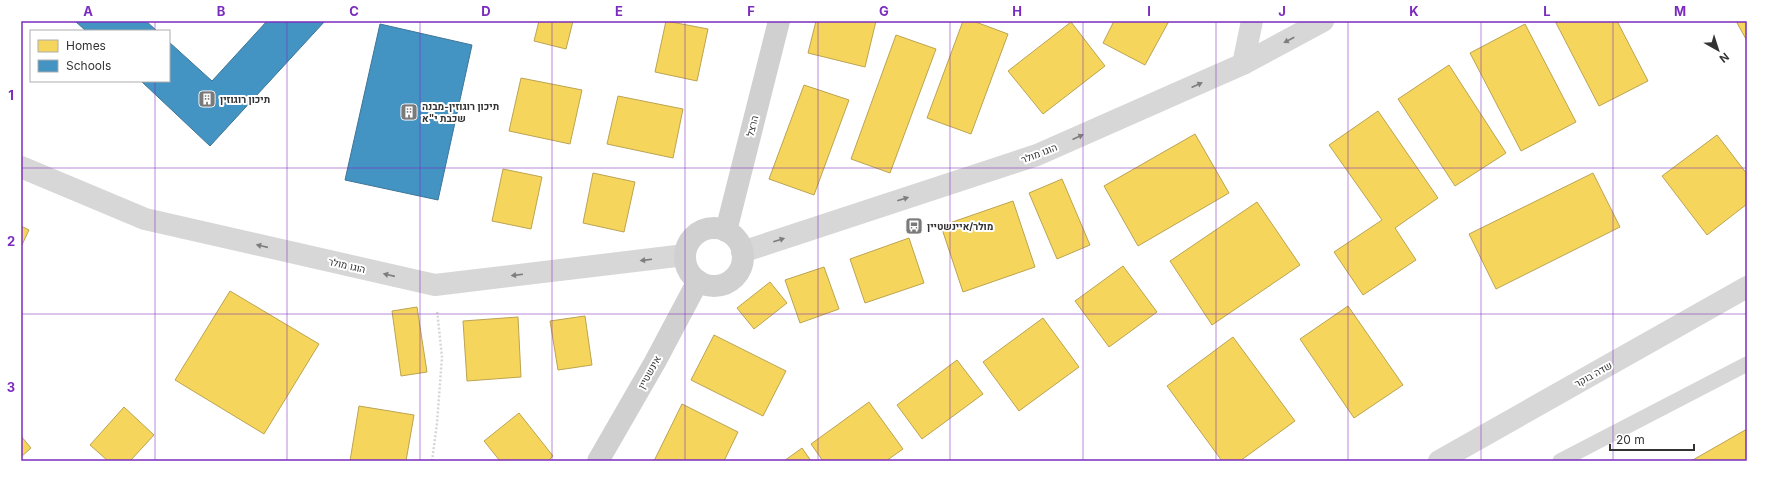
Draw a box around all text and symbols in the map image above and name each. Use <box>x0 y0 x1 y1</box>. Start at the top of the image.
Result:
text: A <box>83 3 93 19</box>
text: B <box>217 3 226 19</box>
text: C <box>349 3 359 19</box>
text: D <box>481 3 491 19</box>
text: E <box>615 3 623 19</box>
text: F <box>747 3 755 19</box>
text: G <box>879 3 889 19</box>
text: H <box>1012 3 1022 19</box>
text: I <box>1147 3 1151 19</box>
text: J <box>1278 3 1286 19</box>
text: K <box>1409 3 1419 19</box>
text: L <box>1543 3 1551 19</box>
text: M <box>1674 3 1686 19</box>
legend <box>30 30 170 82</box>
north arrow <box>1698 30 1738 70</box>
one-way arrow <box>1283 36 1295 43</box>
text: Homes <box>66 38 106 53</box>
text: N <box>1717 50 1732 66</box>
text: Schools <box>66 58 111 73</box>
one-way arrow <box>1191 82 1203 88</box>
text: 1 <box>8 87 14 103</box>
building icon: תיכון רוגוזין <box>197 89 217 109</box>
place label: תיכון רוגוזין <box>220 93 270 105</box>
place label: תיכון רוגוזין-מבנה שכבת י"א <box>422 100 499 124</box>
building icon: תיכון רוגוזין-מבנה שכבת י"א <box>399 102 419 122</box>
street label: הרצל <box>744 114 760 138</box>
one-way arrow <box>1072 134 1084 140</box>
street label: הוגו מולר <box>1019 141 1059 165</box>
one-way arrow <box>897 196 909 202</box>
bus stop icon: מולר/איינשטיין <box>904 216 924 236</box>
place label: מולר/איינשטיין <box>927 220 993 232</box>
text: 2 <box>7 233 15 249</box>
one-way arrow <box>774 237 786 243</box>
one-way arrow <box>256 242 268 248</box>
street label: הוגו מולר <box>327 255 367 275</box>
one-way arrow <box>640 257 652 263</box>
one-way arrow <box>383 271 395 277</box>
one-way arrow <box>511 272 523 279</box>
street label: אינשטיין <box>635 353 663 391</box>
street label: שדה בוקר <box>1572 359 1614 389</box>
text: 3 <box>7 379 15 395</box>
scale bar <box>1610 426 1694 452</box>
text: 20 m <box>1616 432 1645 447</box>

